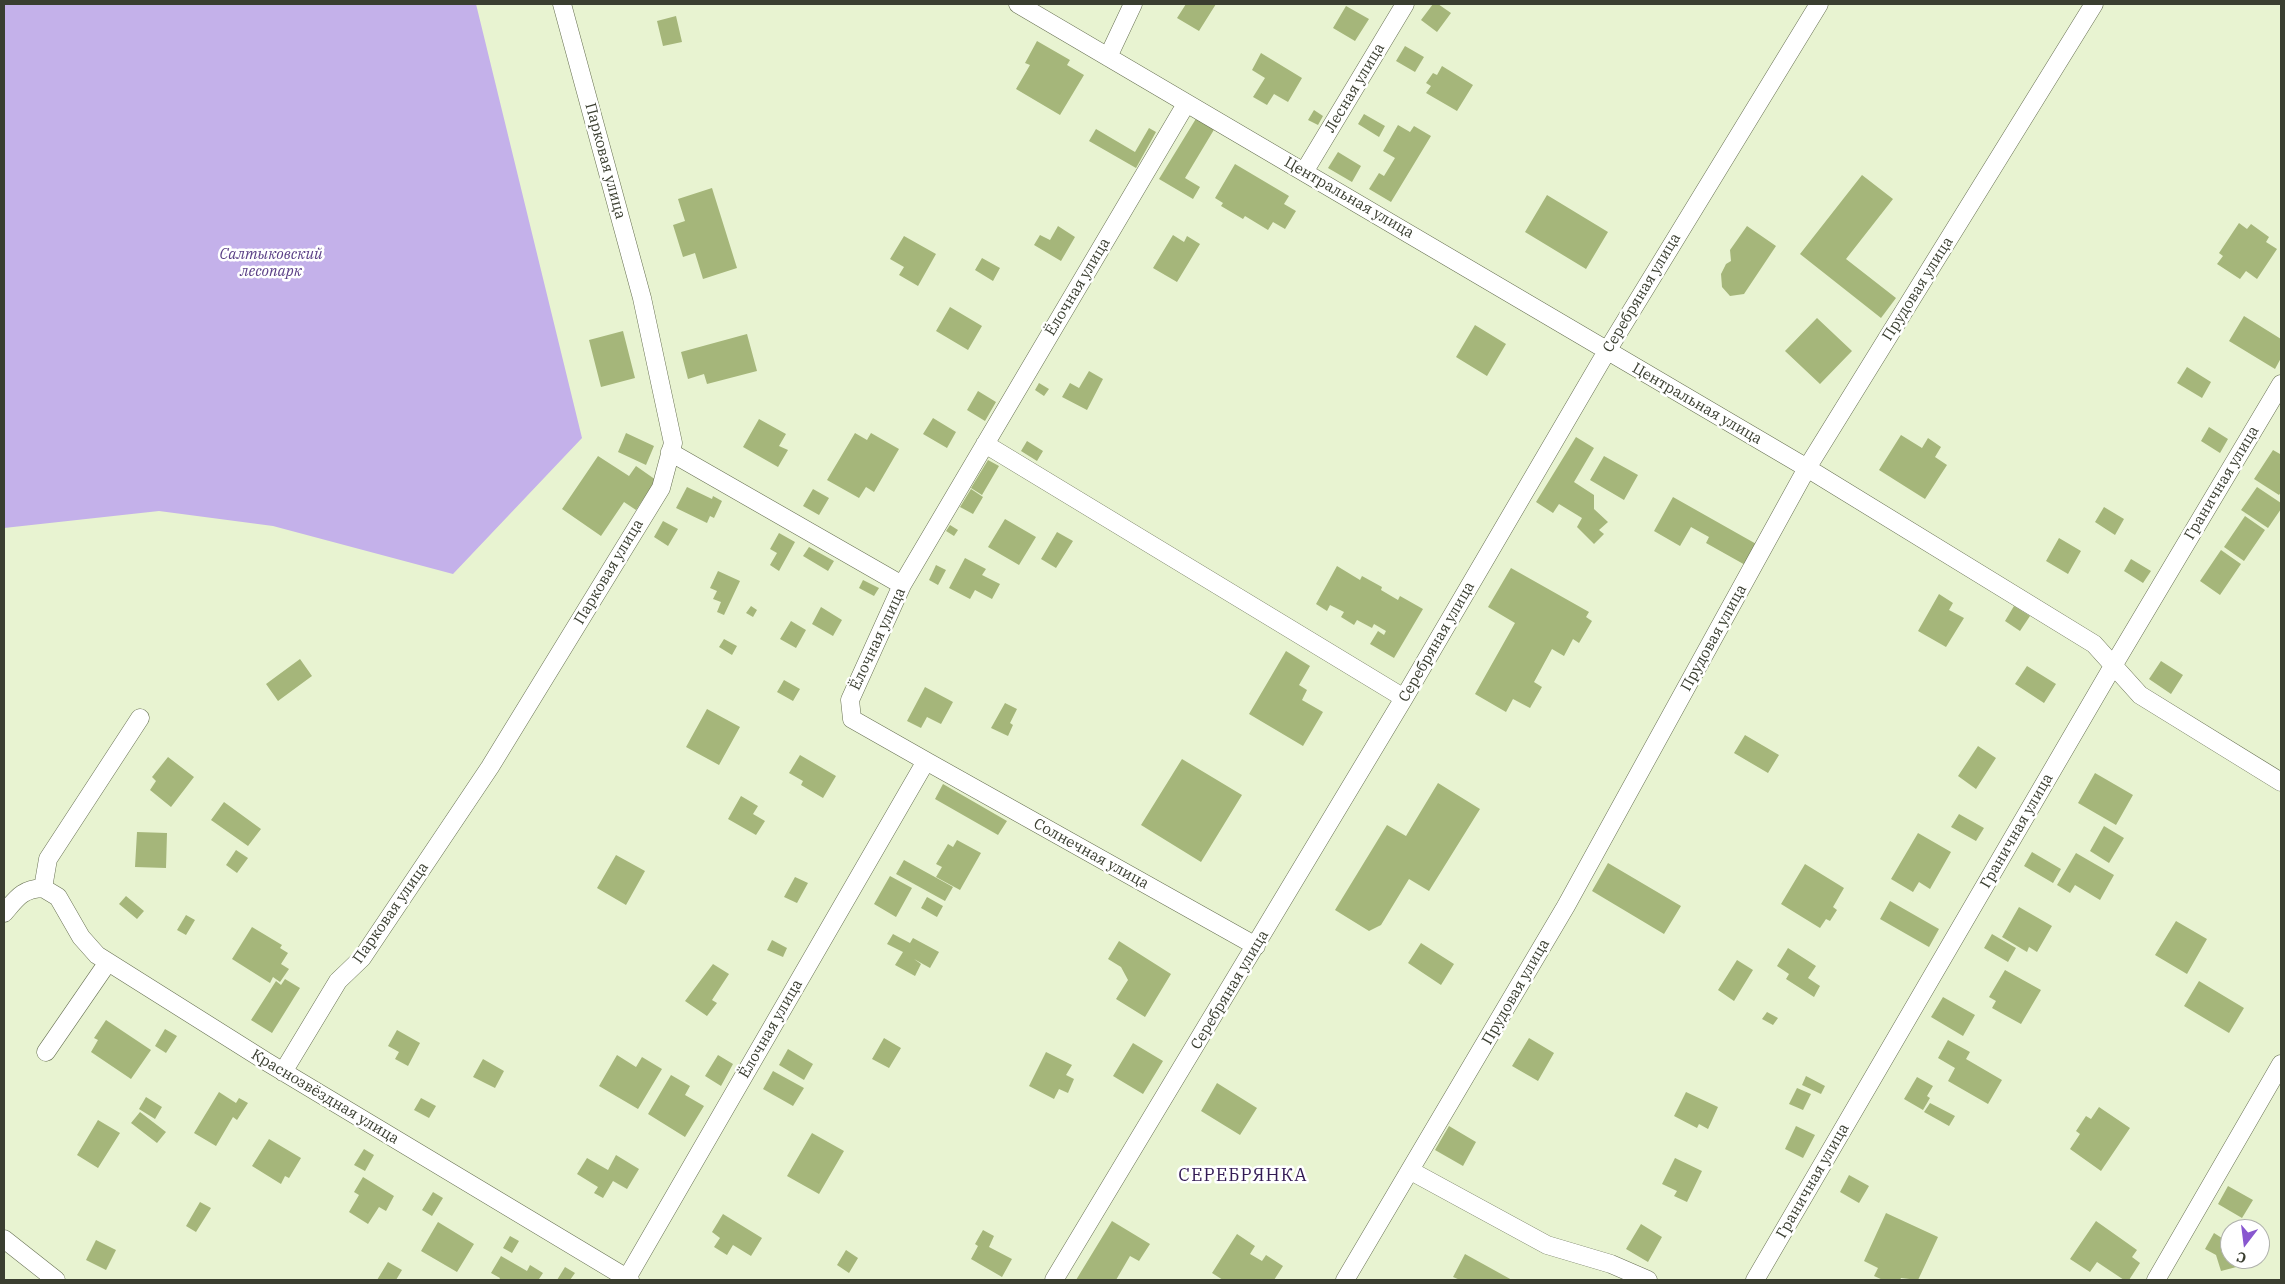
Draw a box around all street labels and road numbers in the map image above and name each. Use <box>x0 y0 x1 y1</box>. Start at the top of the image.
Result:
street label: Лесная улица <box>1321 40 1389 136</box>
street label: Парковая улица <box>581 101 629 221</box>
street label: Центральная улица <box>1281 154 1417 242</box>
street label: Серебряная улица <box>1599 230 1685 356</box>
street label: Прудовая улица <box>1879 234 1957 344</box>
street label: Ёлочная улица <box>1042 235 1114 339</box>
street label: Центральная улица <box>1629 360 1765 448</box>
street label: Граничная улица <box>2181 423 2263 543</box>
street label: Парковая улица <box>571 516 647 628</box>
street label: Серебряная улица <box>1395 579 1479 705</box>
street label: Прудовая улица <box>1677 582 1751 694</box>
street label: Ёлочная улица <box>846 585 910 693</box>
street label: Граничная улица <box>1977 770 2057 892</box>
street label: Солнечная улица <box>1030 815 1152 893</box>
street label: Парковая улица <box>349 859 433 967</box>
street label: Серебряная улица <box>1187 927 1273 1053</box>
street label: Прудовая улица <box>1478 936 1554 1048</box>
street label: Ёлочная улица <box>735 976 807 1082</box>
street label: Краснозвёздная улица <box>248 1046 402 1148</box>
street label: Граничная улица <box>1773 1120 1853 1242</box>

